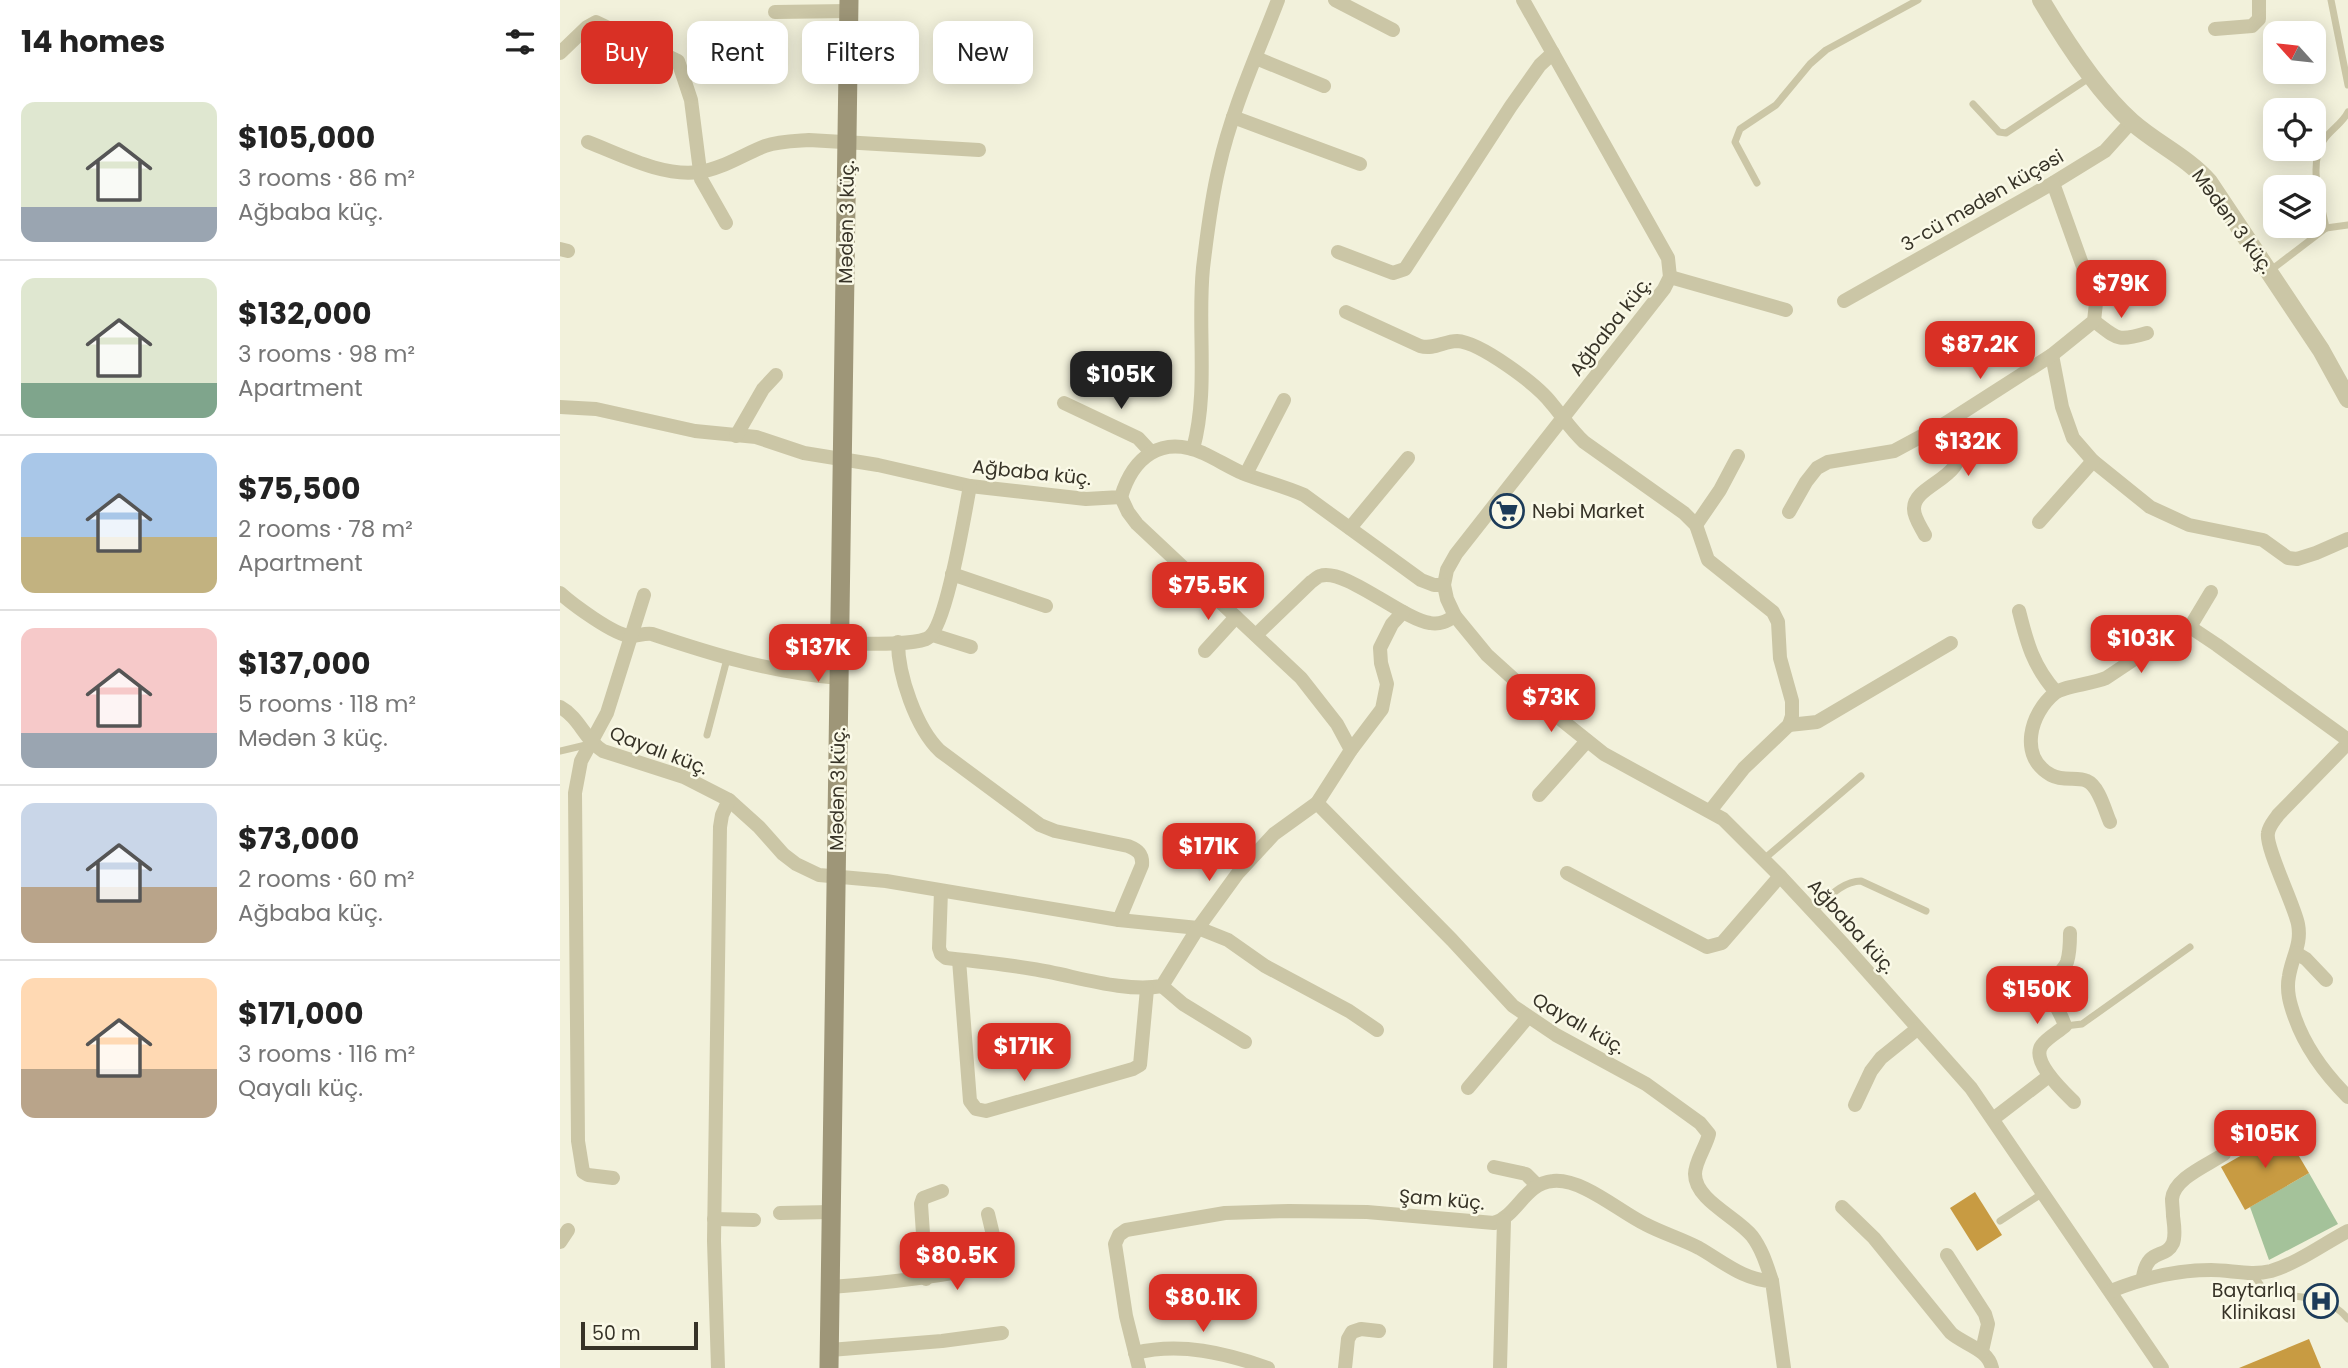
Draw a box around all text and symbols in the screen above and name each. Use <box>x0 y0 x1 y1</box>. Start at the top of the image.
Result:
text: 14 homes <box>21 20 165 63</box>
chip: Buy <box>581 21 673 84</box>
chip: Rent <box>687 21 788 84</box>
chip: Filters <box>802 21 919 84</box>
chip: New <box>933 21 1033 84</box>
north arrow <box>2263 21 2326 84</box>
map controls <box>2263 21 2326 238</box>
icon: filters <box>501 23 539 61</box>
button: locate <box>2263 98 2326 161</box>
text: $105,000 <box>238 116 375 159</box>
icon: home <box>77 130 161 214</box>
street label: 3-cü mədən küçəsi <box>1896 143 2068 258</box>
street label: Mədən 3 küç. <box>832 160 861 284</box>
text: 3 rooms · 86 m² <box>238 162 415 194</box>
street label: Mədən 3 küç. <box>2185 163 2280 279</box>
button: layers <box>2263 175 2326 238</box>
text: Ağbaba küç. <box>238 196 383 228</box>
pin: $79K <box>2080 260 2162 320</box>
text: $79K <box>2092 267 2150 299</box>
street label: Ağbaba küç. <box>1563 271 1658 382</box>
text: $132,000 <box>238 292 372 335</box>
icon: home <box>77 306 161 390</box>
pin: $87.2K <box>1923 322 2037 381</box>
text: $87.2K <box>1941 328 2019 360</box>
text: 3 rooms · 98 m² <box>238 338 415 370</box>
pin: $105K <box>1072 352 1170 411</box>
text: $105K <box>1086 358 1156 390</box>
text: Apartment <box>238 372 363 404</box>
pin: $132K <box>1919 419 2017 478</box>
text: $132K <box>1935 425 2001 457</box>
street label: Ağbaba küç. <box>971 453 1093 492</box>
text: $75,500 <box>238 467 361 510</box>
icon: home <box>77 481 161 565</box>
supermarket icon: Nəbi Market <box>1488 492 1526 530</box>
place label: Nəbi Market <box>1532 498 1645 525</box>
text: 2 rooms · 78 m² <box>238 513 413 545</box>
text: Apartment <box>238 547 363 579</box>
pin: $75.5K <box>1151 562 1265 622</box>
text: $75.5K <box>1168 569 1248 601</box>
pin: $103K <box>2092 616 2190 675</box>
text: $103K <box>2107 622 2175 654</box>
pin: $137K <box>769 624 867 684</box>
text: $137K <box>785 631 851 663</box>
text: $137,000 <box>238 642 371 685</box>
icon: home <box>77 656 161 740</box>
pin: $73K <box>1510 674 1592 734</box>
text: $73K <box>1522 681 1580 713</box>
text: 5 rooms · 118 m² <box>238 688 416 720</box>
street label: Qayalı küç. <box>606 719 712 782</box>
text: Mədən 3 küç. <box>238 722 388 754</box>
street label: Mədən 3 küç. <box>823 727 852 851</box>
text: $73,000 <box>238 817 359 860</box>
pin: $171K <box>1160 824 1258 883</box>
text: $171K <box>1179 830 1239 862</box>
icon: home <box>77 831 161 915</box>
text: 2 rooms · 60 m² <box>238 863 415 895</box>
street label: Ağbaba küç. <box>1802 873 1902 980</box>
text: Ağbaba küç. <box>238 897 383 929</box>
pin: $150K <box>1988 967 2086 1026</box>
text: $150K <box>2002 973 2072 1005</box>
street label: Qayalı küç. <box>1527 986 1630 1061</box>
text: $171,000 <box>238 992 364 1035</box>
icon: home <box>77 1006 161 1090</box>
pin: $171K <box>975 1024 1073 1083</box>
text: $171K <box>994 1030 1054 1062</box>
text: 3 rooms · 116 m² <box>238 1038 415 1070</box>
text: Qayalı küç. <box>238 1072 363 1104</box>
pin: $105K <box>2216 1110 2314 1170</box>
text: $105K <box>2230 1117 2300 1149</box>
street label: Şam küç. <box>1398 1182 1486 1217</box>
pin: $80.5K <box>900 1232 1014 1292</box>
text: $80.5K <box>916 1239 998 1271</box>
pin: $80.1K <box>1146 1274 1260 1334</box>
place label: Baytarlıq Klinikası <box>2212 1277 2296 1326</box>
text: $80.1K <box>1165 1281 1241 1313</box>
hospital icon: Baytarlıq Klinikası <box>2302 1282 2340 1320</box>
scale bar <box>581 1319 698 1351</box>
text: 50 m <box>592 1320 641 1347</box>

